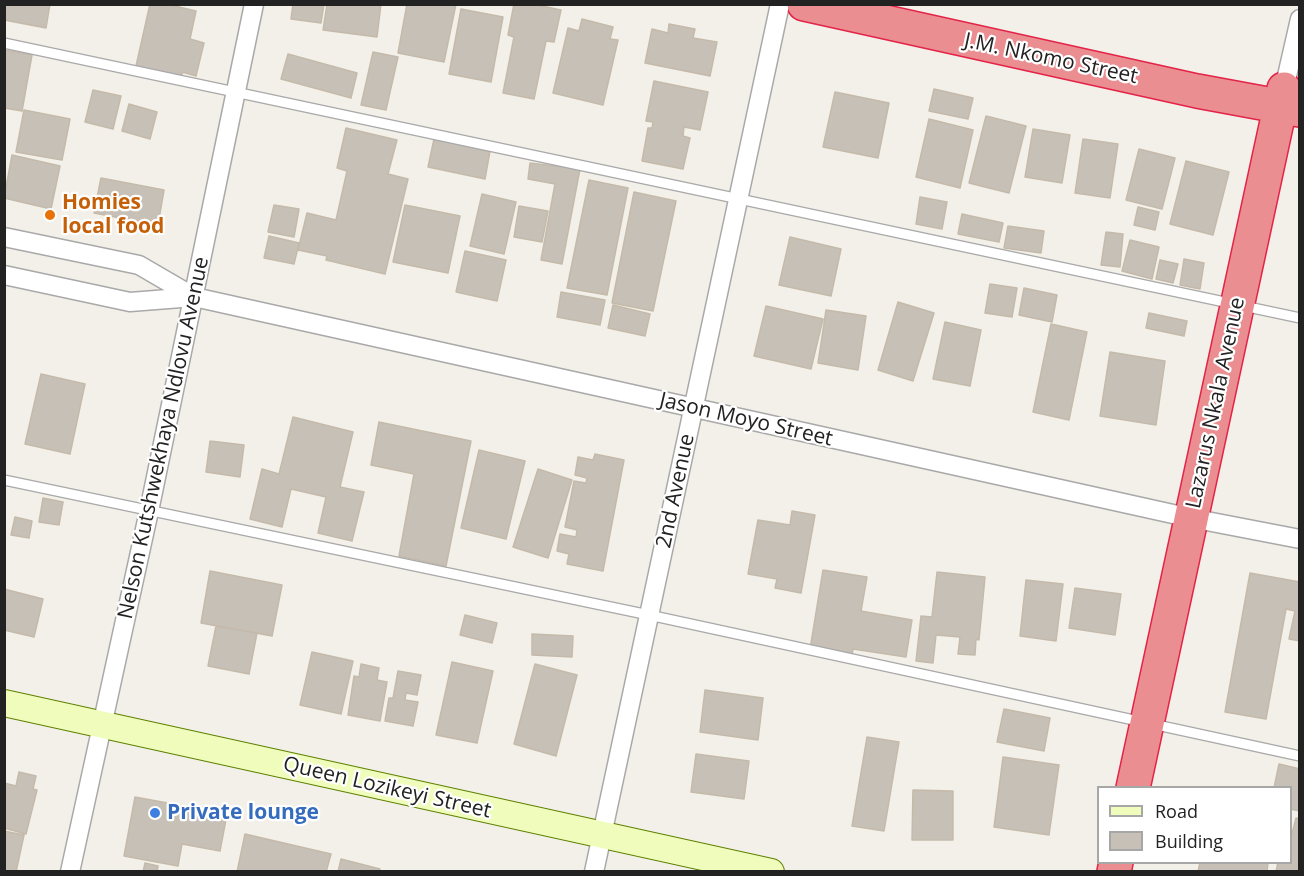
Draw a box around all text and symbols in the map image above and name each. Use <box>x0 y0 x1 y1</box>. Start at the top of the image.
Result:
street label: J.M. Nkomo Street <box>962 28 1140 90</box>
place label: Homies local food <box>62 190 164 240</box>
marker: Homies local food <box>43 208 57 222</box>
street label: Nelson Kutshwekhaya Ndlovu Avenue <box>113 255 215 621</box>
street label: Lazarus Nkala Avenue <box>1181 295 1251 511</box>
street label: Jason Moyo Street <box>657 388 835 452</box>
street label: 2nd Avenue <box>652 432 700 550</box>
street label: Queen Lozikeyi Street <box>281 752 493 824</box>
legend <box>1097 786 1292 864</box>
text: Road <box>1155 799 1198 823</box>
place label: Private lounge <box>167 800 319 826</box>
marker: Private lounge <box>148 806 162 820</box>
text: Building <box>1155 829 1223 853</box>

